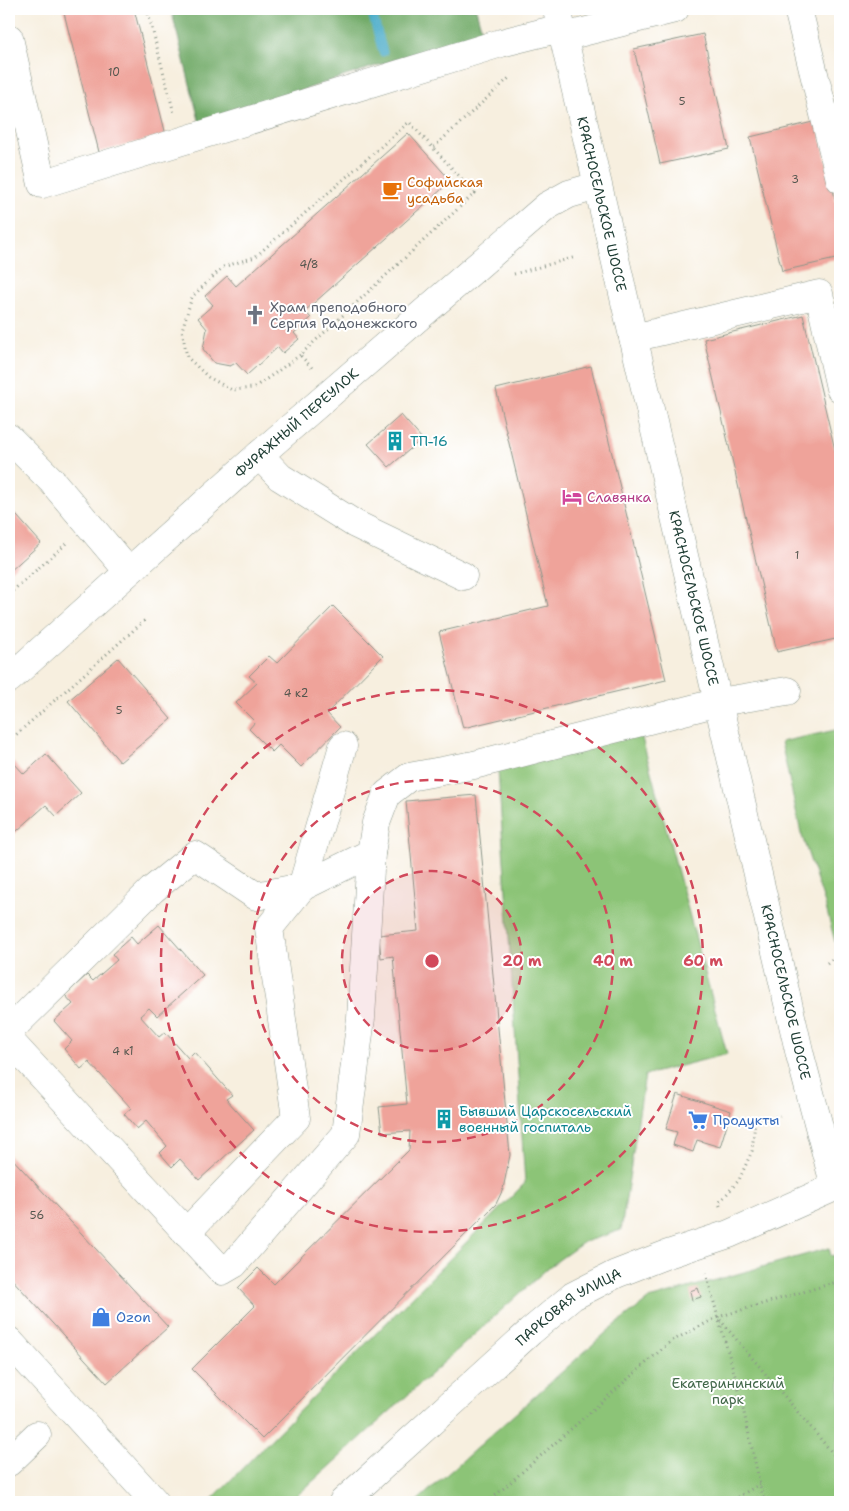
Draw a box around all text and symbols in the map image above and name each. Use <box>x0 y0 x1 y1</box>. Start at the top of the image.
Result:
house number: 10 <box>108 65 120 80</box>
house number: 5 <box>679 94 686 109</box>
street label: КРАСНОСЕЛЬСКОЕ ШОССЕ <box>573 115 631 294</box>
house number: 3 <box>791 172 799 187</box>
place label: Софийская усадьба <box>407 173 483 207</box>
cafe icon: Софийская усадьба <box>381 179 403 201</box>
house number: 4/8 <box>299 257 319 272</box>
place label: Храм преподобного Сергия Радонежского <box>270 298 418 332</box>
church icon: Храм преподобного Сергия Радонежского <box>244 304 266 326</box>
street label: ФУРАЖНЫЙ ПЕРЕУЛОК <box>231 364 362 482</box>
building icon: ТП-16 <box>384 430 406 452</box>
place label: ТП-16 <box>410 432 448 450</box>
hotel icon: Славянка <box>561 486 583 508</box>
place label: Славянка <box>587 488 651 506</box>
street label: КРАСНОСЕЛЬСКОЕ ШОССЕ <box>665 509 723 688</box>
house number: 1 <box>795 548 799 563</box>
house number: 4 к2 <box>284 686 308 701</box>
house number: 5 <box>116 703 123 718</box>
street label: КРАСНОСЕЛЬСКОЕ ШОССЕ <box>757 903 815 1082</box>
text: 20 m <box>502 951 542 971</box>
text: 40 m <box>593 951 633 971</box>
text: 60 m <box>683 951 723 971</box>
centre of rings <box>423 952 441 970</box>
house number: 4 к1 <box>112 1044 134 1059</box>
place label: Бывший Царскосельский военный госпиталь <box>459 1102 632 1136</box>
building icon: Бывший Царскосельский военный госпиталь <box>433 1108 455 1130</box>
supermarket icon: Продукты <box>687 1109 709 1131</box>
place label: Продукты <box>713 1111 780 1129</box>
house number: 56 <box>30 1208 44 1223</box>
street label: ПАРКОВАЯ УЛИЦА <box>512 1264 624 1350</box>
shop icon: Ozon <box>90 1306 112 1328</box>
place label: Ozon <box>116 1308 151 1326</box>
park label: Екатерининский парк <box>671 1374 785 1408</box>

